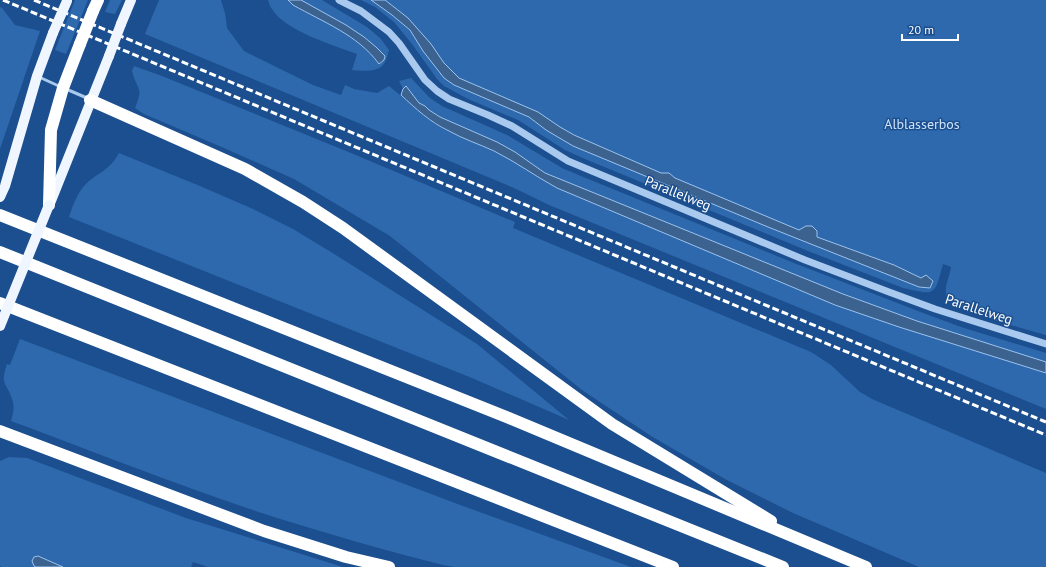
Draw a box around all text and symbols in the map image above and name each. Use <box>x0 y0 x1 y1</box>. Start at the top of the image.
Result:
scale bar <box>902 16 958 42</box>
text: 20 m <box>908 22 934 37</box>
park label: Alblasserbos <box>884 115 960 133</box>
street label: Parallelweg <box>642 172 714 214</box>
street label: Parallelweg <box>943 290 1015 328</box>

